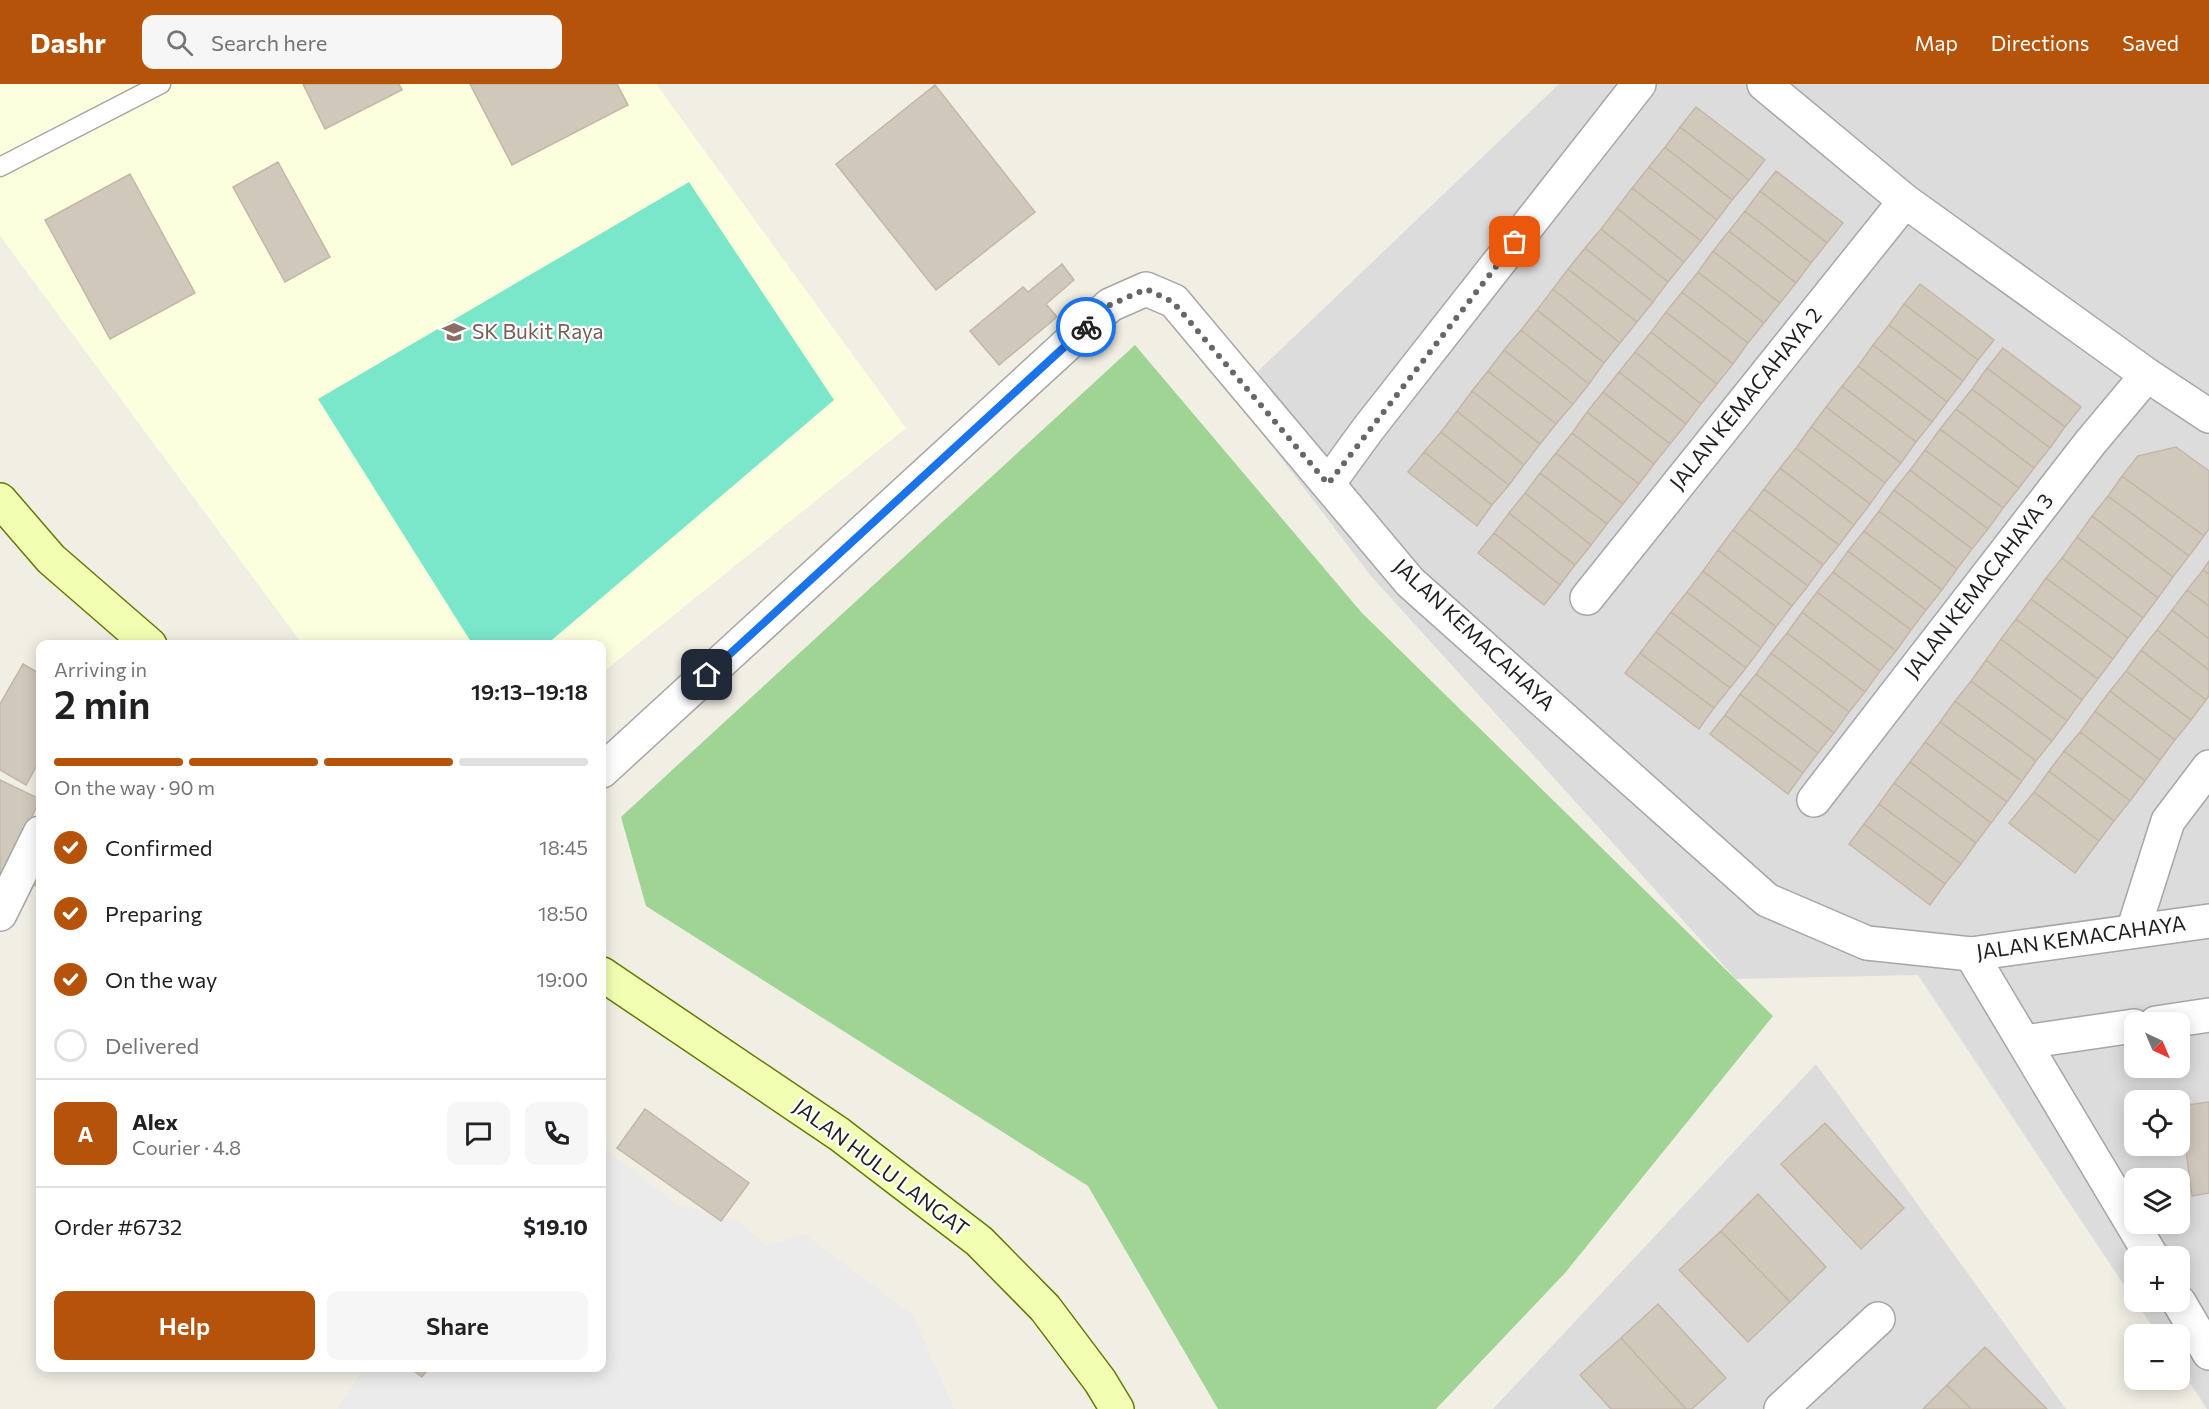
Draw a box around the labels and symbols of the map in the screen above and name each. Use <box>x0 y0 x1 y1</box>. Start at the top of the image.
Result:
pin <box>1489 216 1540 267</box>
courier <box>1056 297 1116 357</box>
street label: JALAN KEMACAHAYA 2 <box>1664 302 1826 494</box>
place label: SK Bukit Raya <box>472 318 604 343</box>
school or university icon: SK Bukit Raya <box>441 319 467 345</box>
street label: JALAN KEMACAHAYA 3 <box>1898 488 2058 682</box>
street label: JALAN KEMACAHAYA <box>1389 553 1561 715</box>
pin <box>681 649 732 700</box>
street label: JALAN KEMACAHAYA <box>1975 909 2187 964</box>
north arrow <box>2124 1012 2190 1078</box>
street label: JALAN HULU LANGAT <box>789 1093 975 1241</box>

